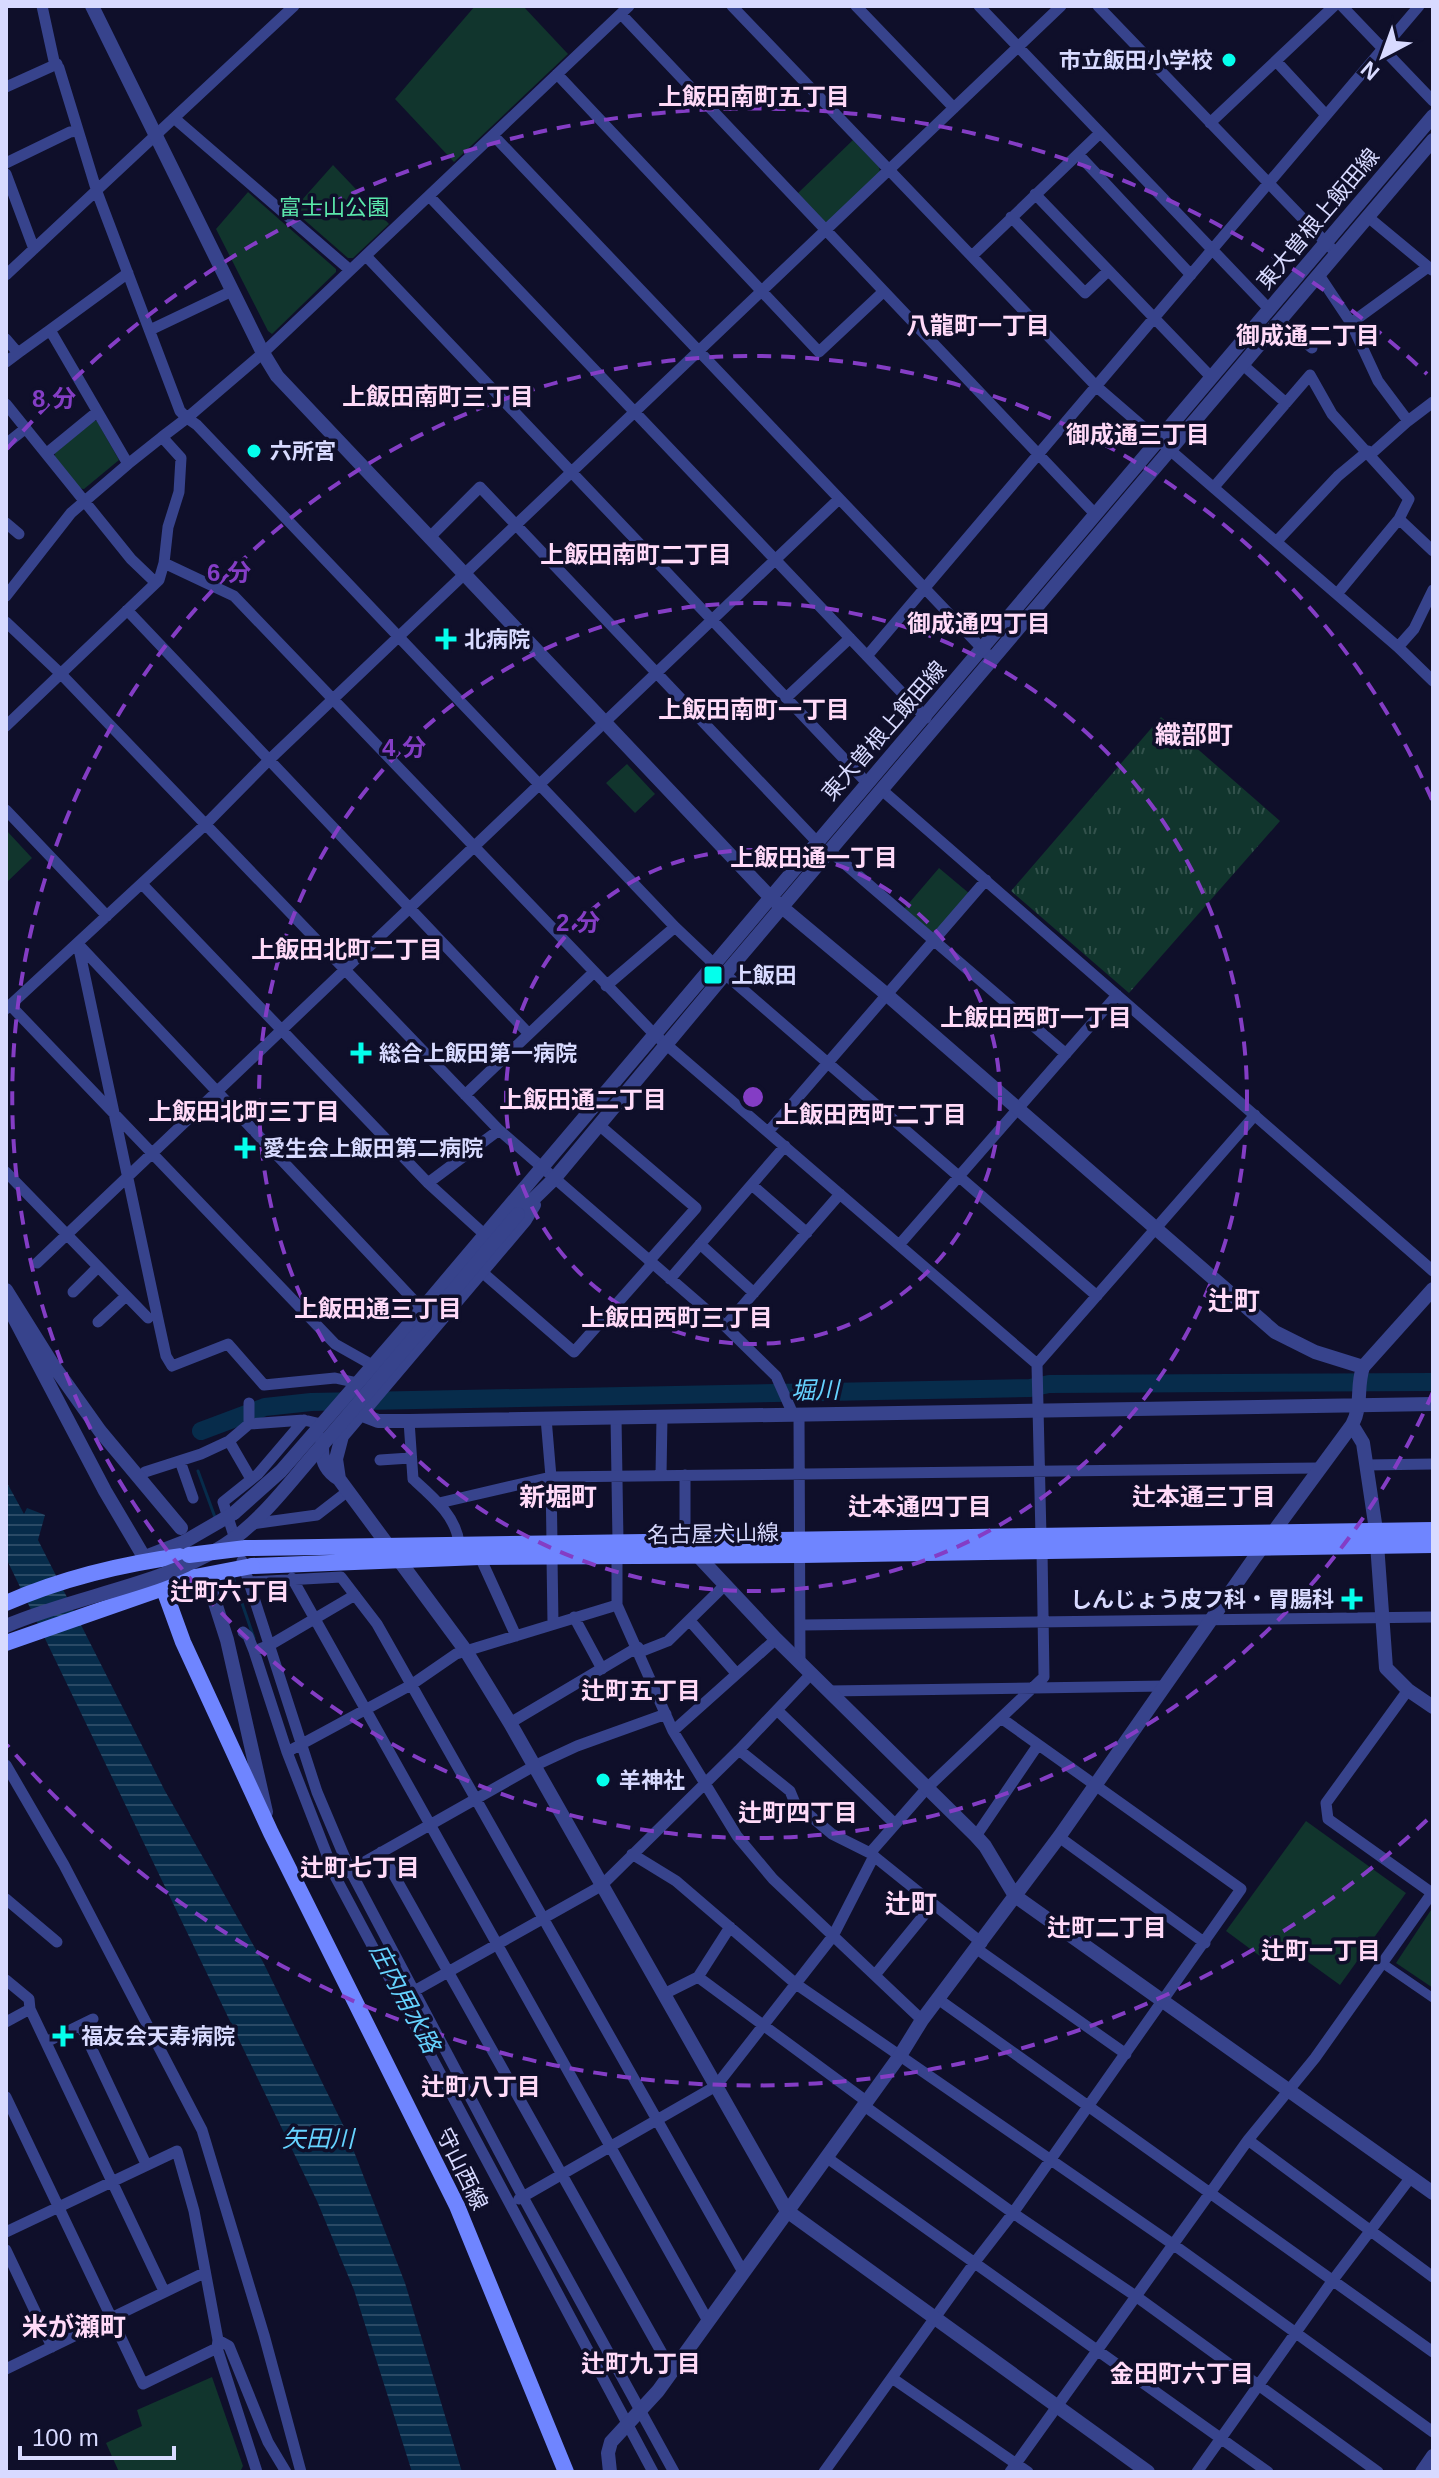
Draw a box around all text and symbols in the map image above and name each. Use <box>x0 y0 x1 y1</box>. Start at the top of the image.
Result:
north arrow <box>1343 16 1423 96</box>
place label: 市立飯田小学校 <box>1059 48 1213 73</box>
marker: 市立飯田小学校 <box>1220 51 1238 69</box>
text: N <box>1356 56 1384 85</box>
district label: 上飯田南町五丁目 <box>658 83 850 110</box>
street label: 東大曽根上飯田線 <box>1252 144 1384 294</box>
park label: 富士山公園 <box>279 195 389 220</box>
district label: 八龍町一丁目 <box>906 312 1050 339</box>
district label: 御成通二丁目 <box>1236 322 1380 349</box>
district label: 上飯田南町三丁目 <box>342 383 534 410</box>
text: 8 分 <box>32 385 76 412</box>
district label: 御成通三丁目 <box>1066 421 1210 448</box>
place label: 六所宮 <box>270 439 336 464</box>
marker: 六所宮 <box>245 442 263 460</box>
district label: 上飯田南町二丁目 <box>540 541 732 568</box>
text: 6 分 <box>207 559 251 586</box>
district label: 御成通四丁目 <box>907 610 1051 637</box>
place label: 北病院 <box>464 627 530 652</box>
marker: 北病院 <box>435 628 457 650</box>
street label: 東大曽根上飯田線 <box>817 656 951 806</box>
district label: 上飯田南町一丁目 <box>658 696 850 723</box>
district label: 織部町 <box>1155 720 1233 750</box>
text: 4 分 <box>382 734 426 761</box>
district label: 上飯田通一丁目 <box>730 844 898 871</box>
text: 2 分 <box>556 909 600 936</box>
district label: 上飯田北町二丁目 <box>251 936 443 963</box>
place label: 上飯田 <box>731 963 797 988</box>
marker: 上飯田 <box>702 964 724 986</box>
district label: 上飯田西町一丁目 <box>940 1004 1132 1031</box>
place label: 総合上飯田第一病院 <box>379 1041 577 1066</box>
marker: 総合上飯田第一病院 <box>350 1042 372 1064</box>
centre of rings <box>739 1083 767 1111</box>
district label: 上飯田通二丁目 <box>499 1086 667 1113</box>
district label: 上飯田北町三丁目 <box>148 1098 340 1125</box>
district label: 上飯田西町二丁目 <box>775 1101 967 1128</box>
place label: 愛生会上飯田第二病院 <box>263 1136 483 1161</box>
marker: 愛生会上飯田第二病院 <box>234 1137 256 1159</box>
district label: 辻町 <box>1208 1286 1260 1316</box>
district label: 上飯田通三丁目 <box>294 1295 462 1322</box>
district label: 上飯田西町三丁目 <box>581 1304 773 1331</box>
water label: 堀川 <box>791 1376 842 1404</box>
district label: 新堀町 <box>519 1482 597 1512</box>
district label: 辻本通三丁目 <box>1132 1483 1276 1510</box>
district label: 辻本通四丁目 <box>848 1493 992 1520</box>
street label: 名古屋犬山線 <box>647 1520 779 1548</box>
district label: 辻町六丁目 <box>170 1578 290 1605</box>
place label: しんじょう皮フ科・胃腸科 <box>1070 1587 1334 1612</box>
marker: しんじょう皮フ科・胃腸科 <box>1341 1588 1363 1610</box>
district label: 辻町五丁目 <box>581 1677 701 1704</box>
place label: 羊神社 <box>619 1768 685 1793</box>
marker: 羊神社 <box>594 1771 612 1789</box>
district label: 辻町四丁目 <box>738 1799 858 1826</box>
district label: 辻町七丁目 <box>300 1854 420 1881</box>
district label: 辻町 <box>885 1889 937 1919</box>
district label: 辻町二丁目 <box>1047 1914 1167 1941</box>
district label: 辻町一丁目 <box>1261 1937 1381 1964</box>
water label: 庄内用水路 <box>365 1939 446 2059</box>
place label: 福友会天寿病院 <box>81 2024 235 2049</box>
marker: 福友会天寿病院 <box>52 2025 74 2047</box>
district label: 辻町八丁目 <box>421 2073 541 2100</box>
street label: 守山西線 <box>431 2124 493 2214</box>
water label: 矢田川 <box>282 2125 357 2152</box>
district label: 米が瀬町 <box>22 2312 126 2342</box>
district label: 辻町九丁目 <box>581 2350 701 2377</box>
district label: 金田町六丁目 <box>1110 2360 1254 2387</box>
scale bar <box>20 2410 174 2460</box>
text: 100 m <box>32 2424 99 2451</box>

